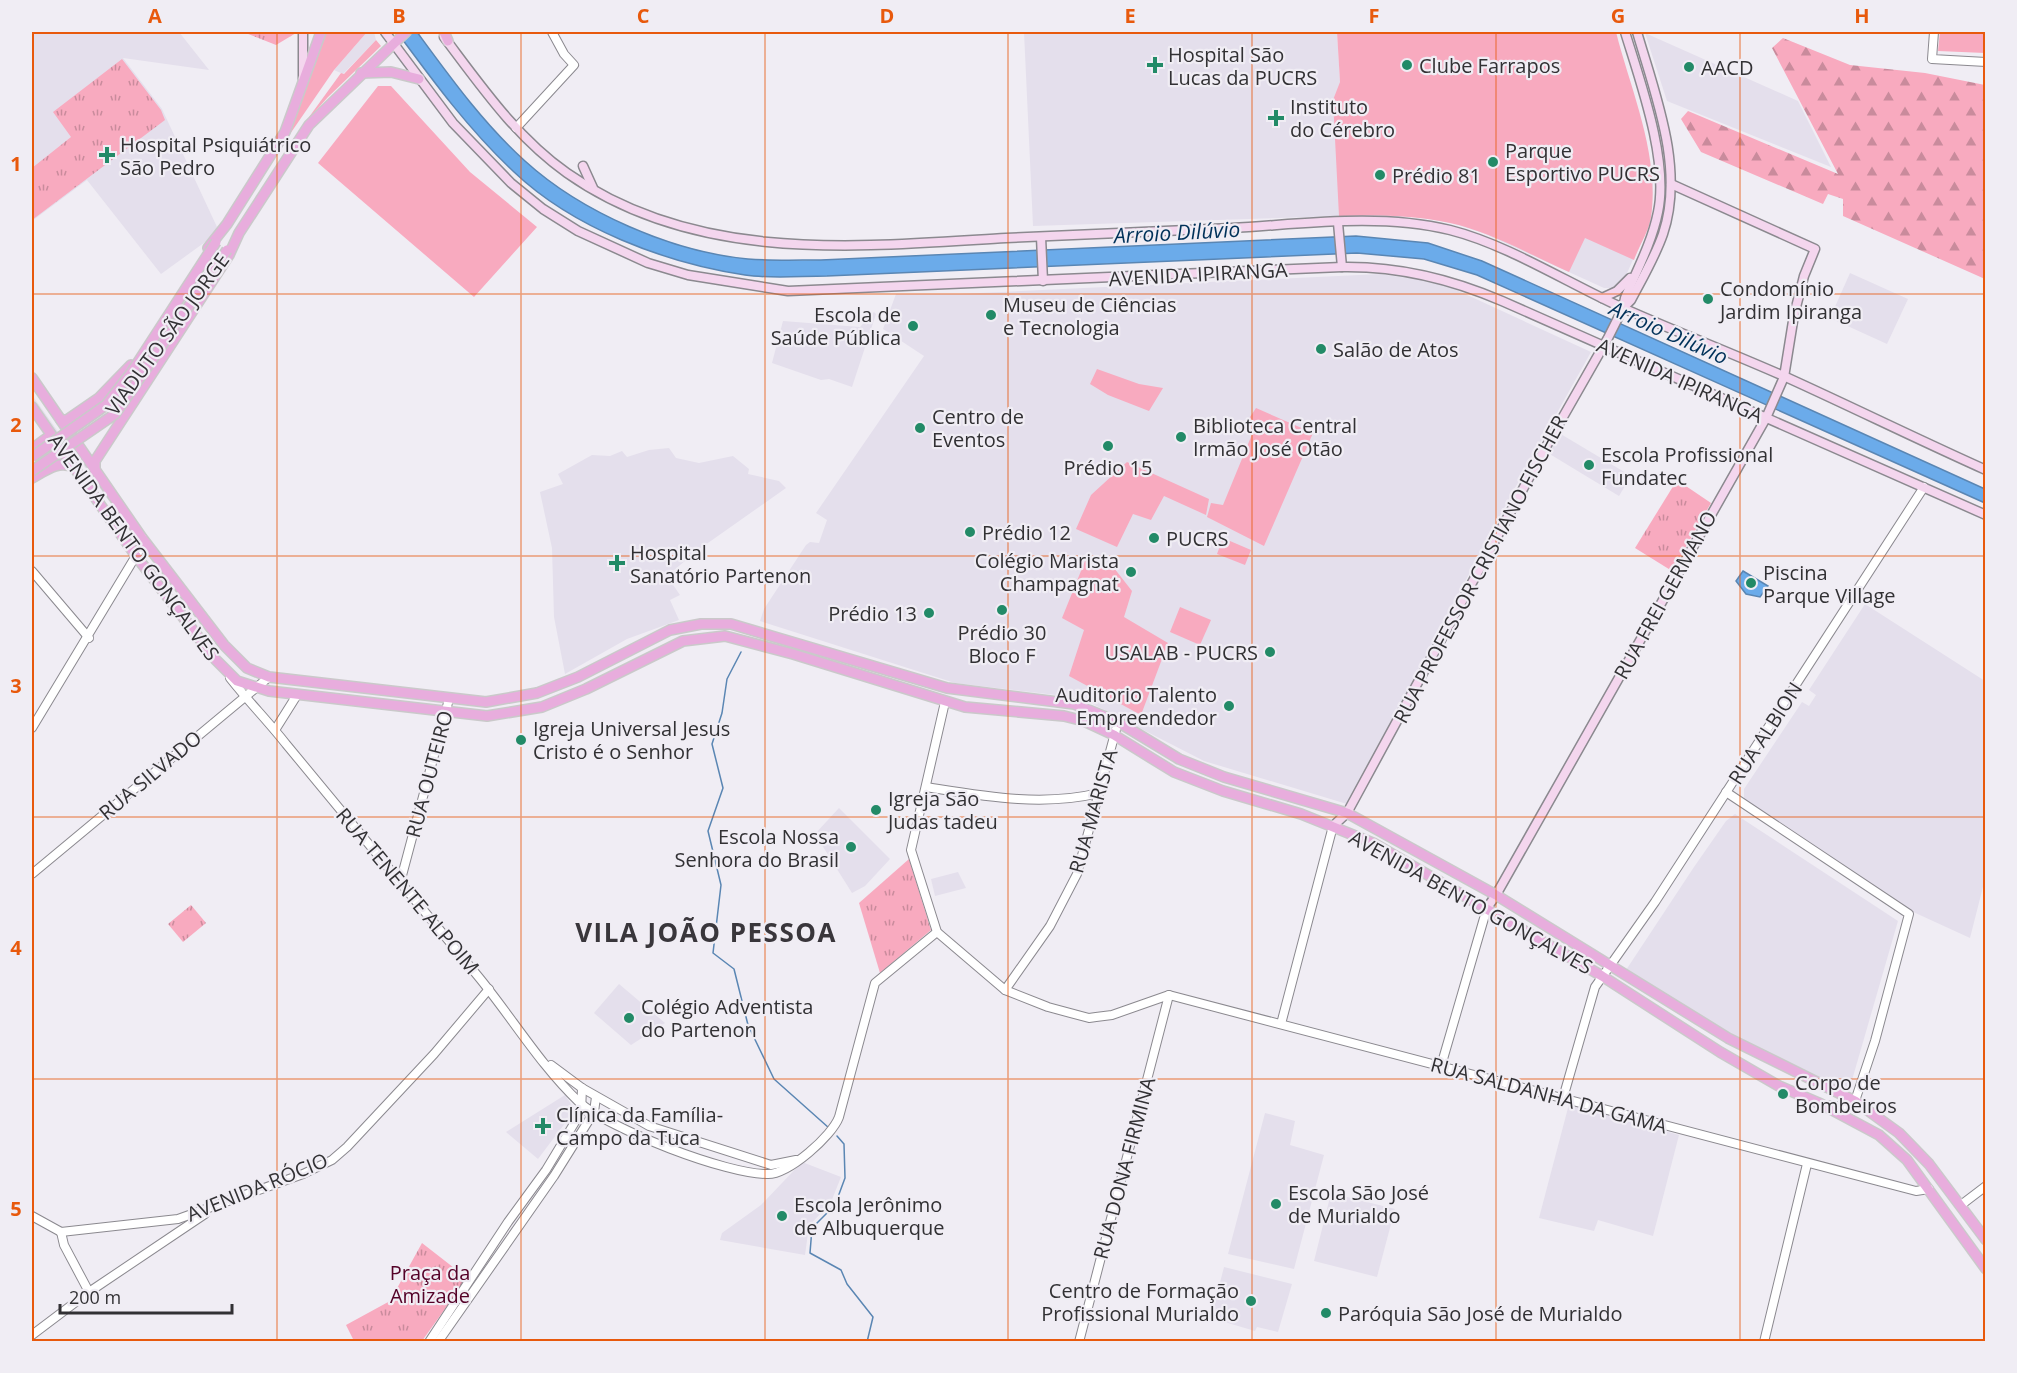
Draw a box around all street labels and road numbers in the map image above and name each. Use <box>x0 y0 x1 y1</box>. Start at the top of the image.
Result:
street label: VIADUTO SÃO JORGE <box>99 247 235 421</box>
street label: AVENIDA IPIRANGA <box>1108 256 1288 292</box>
street label: AVENIDA IPIRANGA <box>1593 331 1768 429</box>
street label: RUA PROFESSOR CRISTIANO FISCHER <box>1387 410 1573 728</box>
street label: AVENIDA BENTO GONÇALVES <box>42 428 226 666</box>
street label: RUA FREI GERMANO <box>1607 506 1723 684</box>
street label: RUA ALBION <box>1722 677 1808 789</box>
street label: RUA OUTEIRO <box>399 707 459 841</box>
street label: RUA SILVADO <box>93 724 207 826</box>
street label: RUA MARISTA <box>1062 745 1124 876</box>
street label: RUA TENENTE ALPOIM <box>330 802 486 980</box>
street label: AVENIDA BENTO GONÇALVES <box>1344 824 1598 980</box>
street label: RUA SALDANHA DA GAMA <box>1428 1050 1671 1140</box>
street label: RUA DONA FIRMINA <box>1087 1074 1161 1262</box>
street label: AVENIDA RÓCIO <box>182 1146 332 1228</box>

